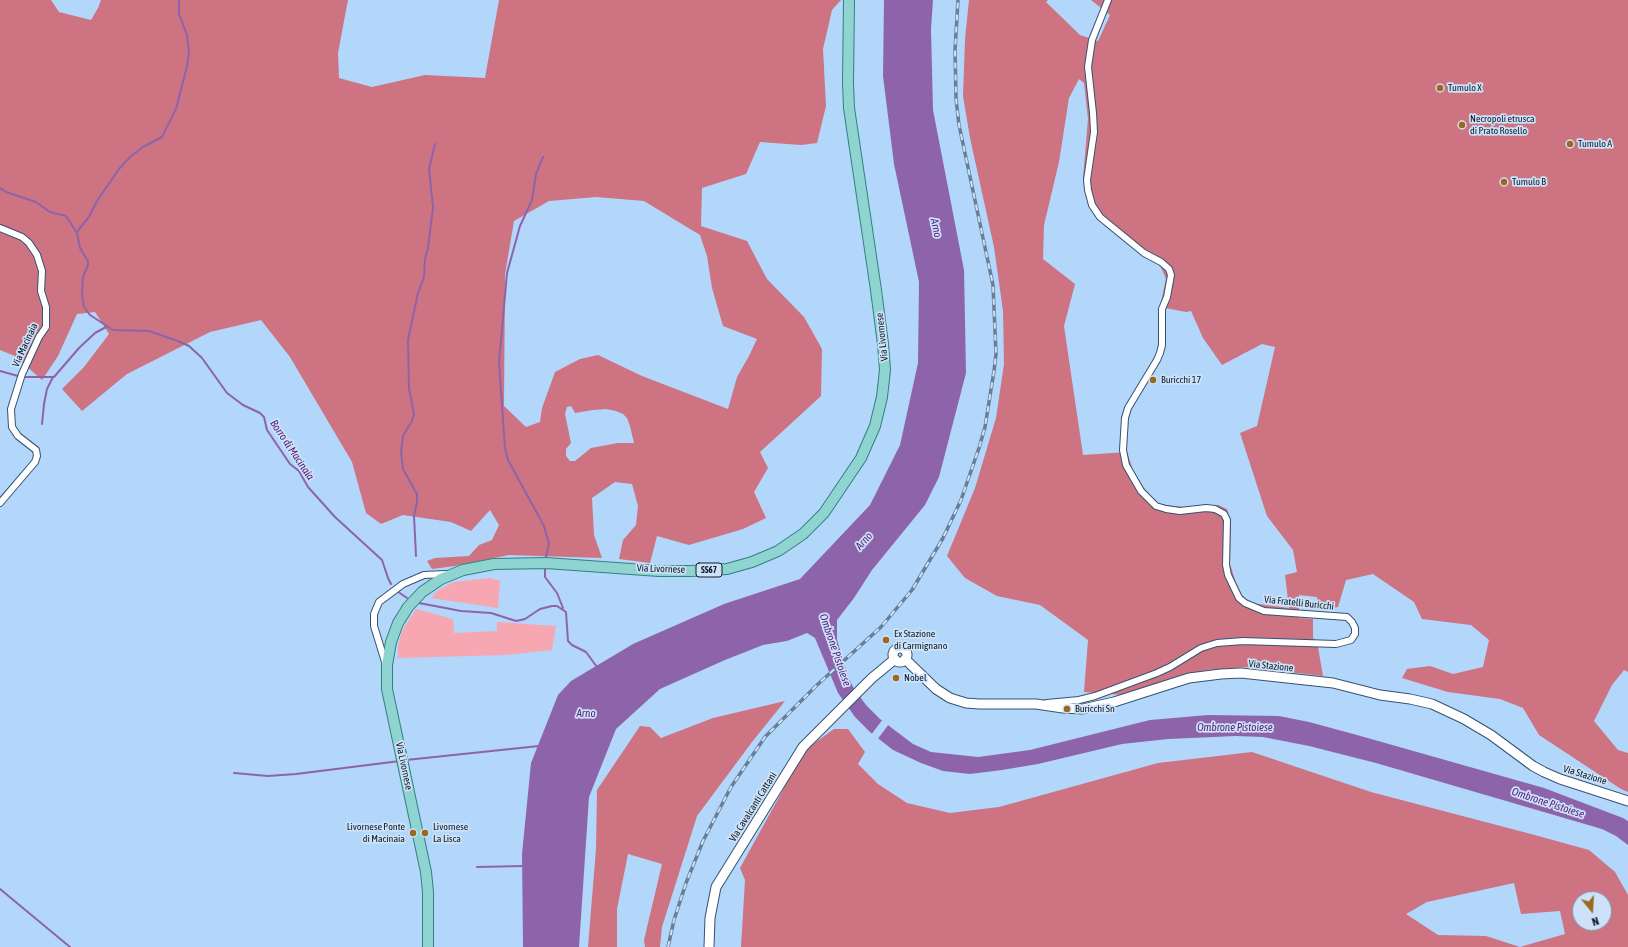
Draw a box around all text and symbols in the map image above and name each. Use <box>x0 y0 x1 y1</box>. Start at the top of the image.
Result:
place label: Tumulo X <box>1448 82 1482 94</box>
marker: Tumulo X <box>1435 83 1445 93</box>
place label: Necropoli etrusca di Prato Rosello <box>1470 113 1535 136</box>
marker: Necropoli etrusca di Prato Rosello <box>1457 120 1467 130</box>
place label: Tumulo A <box>1578 138 1612 150</box>
marker: Tumulo A <box>1565 139 1575 149</box>
place label: Tumulo B <box>1512 176 1546 188</box>
marker: Tumulo B <box>1499 177 1509 187</box>
water label: Arno <box>928 217 944 239</box>
street label: Via Livornese <box>873 312 891 362</box>
street label: Via Macinaia <box>10 321 40 369</box>
place label: Buricchi 17 <box>1161 374 1201 386</box>
marker: Buricchi 17 <box>1148 375 1158 385</box>
water label: Borro di Macinaia <box>267 417 317 483</box>
water label: Arno <box>853 529 875 553</box>
street label: Via Livornese <box>637 562 685 576</box>
road number: SS67 <box>696 563 722 577</box>
street label: Via Fratelli Buricchi <box>1264 593 1334 613</box>
water label: Ombrone Pistoiese <box>816 612 854 688</box>
place label: Ex Stazione di Carmignano <box>894 628 947 652</box>
marker: Ex Stazione di Carmignano <box>881 635 891 645</box>
street label: Via Stazione <box>1248 658 1294 674</box>
place label: Nobel <box>904 672 927 684</box>
marker: Nobel <box>891 673 901 683</box>
place label: Buricchi Sn <box>1075 703 1115 715</box>
marker: Buricchi Sn <box>1062 704 1072 714</box>
water label: Arno <box>576 707 596 721</box>
water label: Ombrone Pistoiese <box>1197 721 1273 735</box>
street label: Via Livornese <box>393 741 415 791</box>
street label: Via Stazione <box>1562 763 1608 787</box>
street label: Via Cavalcanti Cattani <box>727 770 779 844</box>
water label: Ombrone Pistoiese <box>1510 785 1586 821</box>
place label: Livornese Ponte di Macinaia <box>347 821 405 844</box>
place label: Livornese La Lisca <box>433 821 468 844</box>
marker: Livornese Ponte di Macinaia <box>408 828 418 838</box>
marker: Livornese La Lisca <box>420 828 430 838</box>
north arrow <box>1572 891 1612 931</box>
text: N <box>1590 915 1600 928</box>

